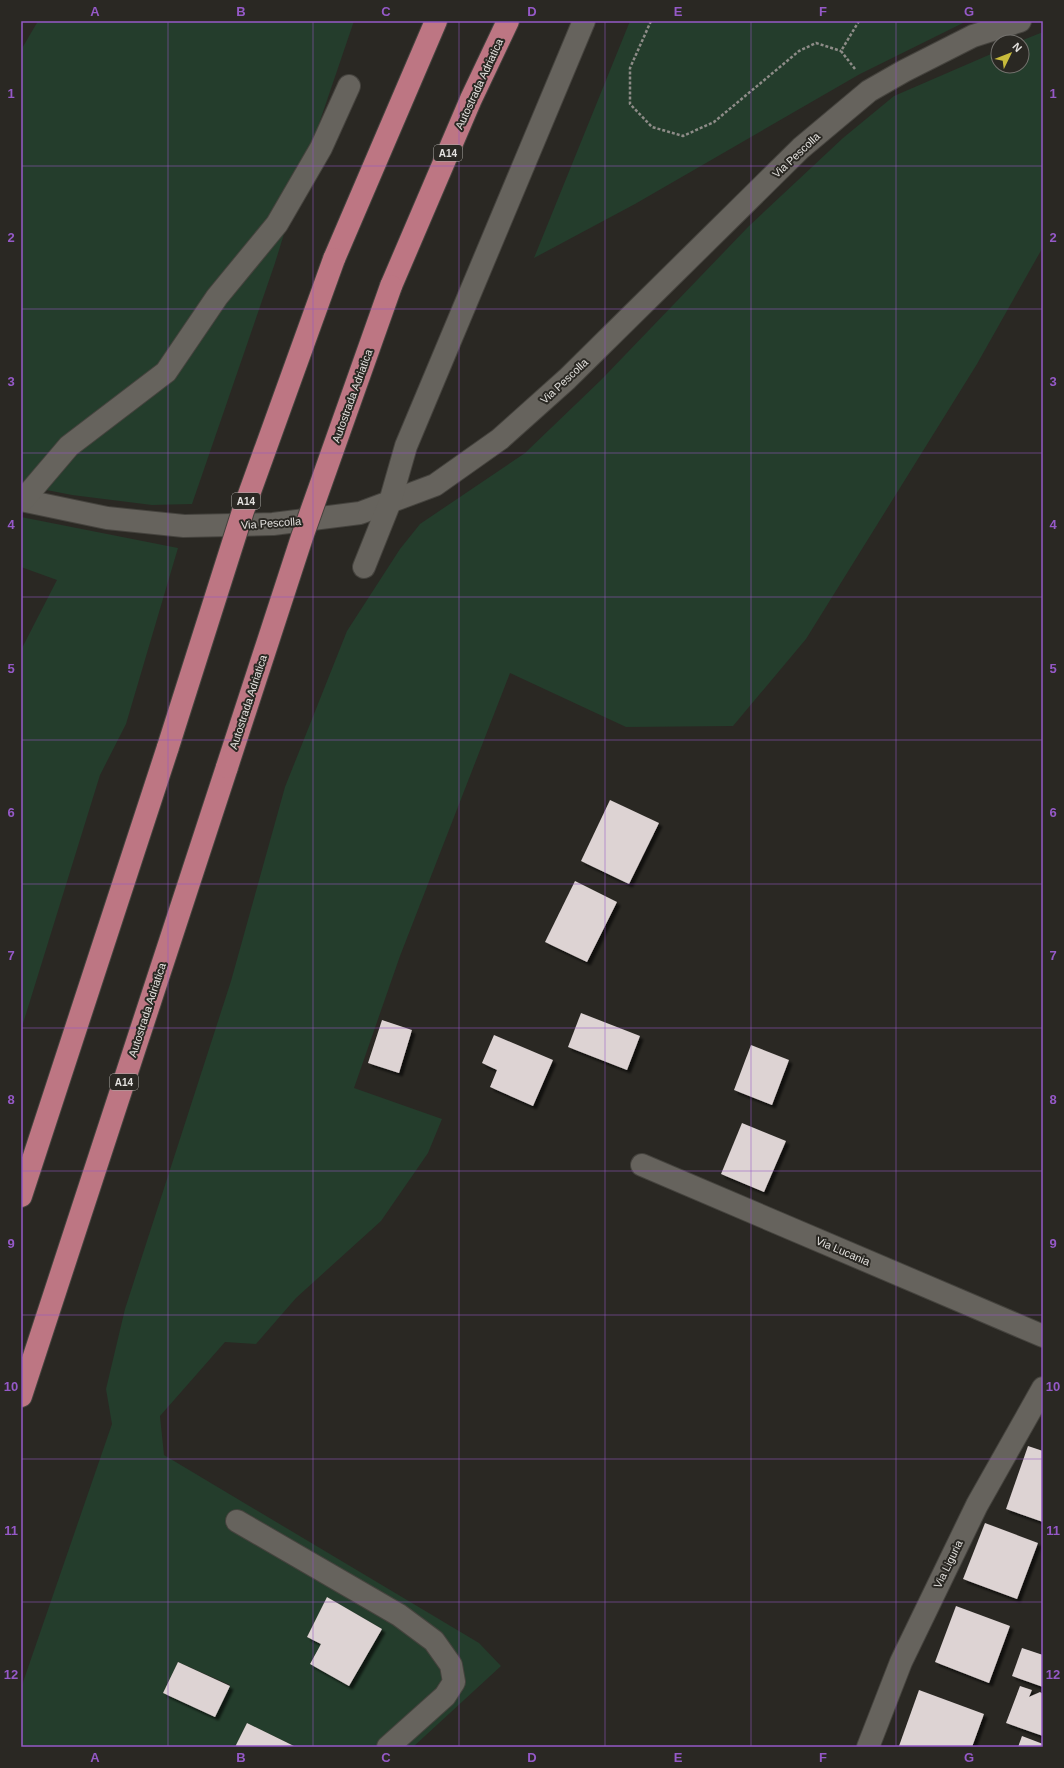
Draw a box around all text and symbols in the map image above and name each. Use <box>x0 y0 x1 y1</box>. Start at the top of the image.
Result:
text: A <box>90 4 100 19</box>
text: B <box>236 4 246 19</box>
text: C <box>381 4 391 19</box>
text: D <box>527 4 537 19</box>
text: E <box>674 4 683 19</box>
text: F <box>819 4 827 19</box>
text: G <box>964 4 974 19</box>
north arrow <box>990 34 1030 74</box>
street label: Autostrada Adriatica <box>453 36 506 131</box>
text: N <box>1010 40 1024 54</box>
text: 1 <box>7 86 15 101</box>
text: 1 <box>1049 86 1057 101</box>
street label: Via Pescolla <box>770 129 823 180</box>
road number: A14 <box>434 145 462 161</box>
text: 2 <box>7 230 15 245</box>
text: 2 <box>1049 230 1057 245</box>
street label: Autostrada Adriatica <box>330 347 375 444</box>
street label: Via Pescolla <box>538 355 591 406</box>
text: 3 <box>7 374 15 389</box>
text: 3 <box>1049 374 1057 389</box>
road number: A14 <box>232 493 260 509</box>
street label: Via Pescolla <box>240 515 302 531</box>
text: 4 <box>7 517 15 532</box>
text: 4 <box>1049 517 1057 532</box>
street label: Autostrada Adriatica <box>227 652 269 751</box>
text: 5 <box>7 661 15 676</box>
text: 5 <box>1049 661 1057 676</box>
text: 6 <box>7 805 15 820</box>
text: 6 <box>1049 805 1057 820</box>
text: 7 <box>7 948 15 963</box>
text: 7 <box>1049 948 1057 963</box>
street label: Autostrada Adriatica <box>126 960 168 1059</box>
road number: A14 <box>110 1074 138 1090</box>
text: 8 <box>7 1092 15 1107</box>
text: 8 <box>1049 1092 1057 1107</box>
street label: Via Lucania <box>814 1234 873 1268</box>
text: 9 <box>7 1236 15 1251</box>
text: 9 <box>1049 1236 1057 1251</box>
text: 10 <box>4 1379 18 1394</box>
text: 10 <box>1046 1379 1060 1394</box>
text: 11 <box>4 1523 18 1538</box>
text: 11 <box>1046 1523 1060 1538</box>
street label: Via Liguria <box>931 1537 965 1590</box>
text: 12 <box>4 1667 18 1682</box>
text: 12 <box>1046 1667 1060 1682</box>
text: A <box>90 1750 100 1765</box>
text: B <box>236 1750 246 1765</box>
text: C <box>381 1750 391 1765</box>
text: D <box>527 1750 537 1765</box>
text: E <box>674 1750 683 1765</box>
text: F <box>819 1750 827 1765</box>
text: G <box>964 1750 974 1765</box>

